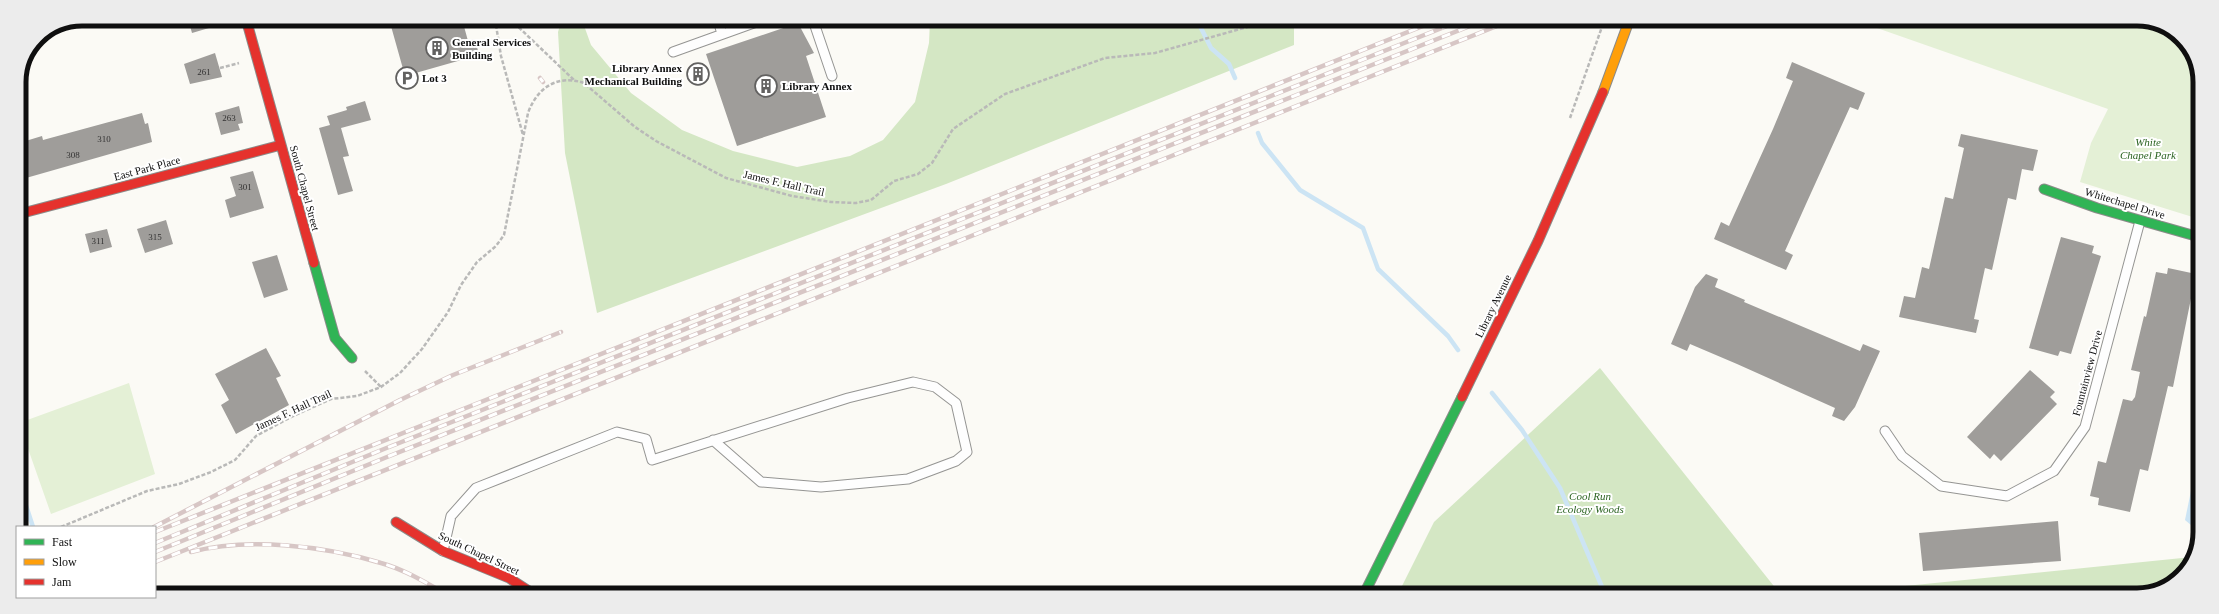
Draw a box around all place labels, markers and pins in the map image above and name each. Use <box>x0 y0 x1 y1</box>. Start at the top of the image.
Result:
building icon: General Services Building <box>424 35 450 61</box>
place label: General Services Building <box>452 36 532 61</box>
building icon: Library Annex Mechanical Building <box>685 61 711 87</box>
place label: Library Annex Mechanical Building <box>585 62 682 87</box>
parking icon: Lot 3 <box>394 65 420 91</box>
place label: Lot 3 <box>422 72 447 84</box>
building icon: Library Annex <box>753 73 779 99</box>
place label: Library Annex <box>782 80 852 92</box>

